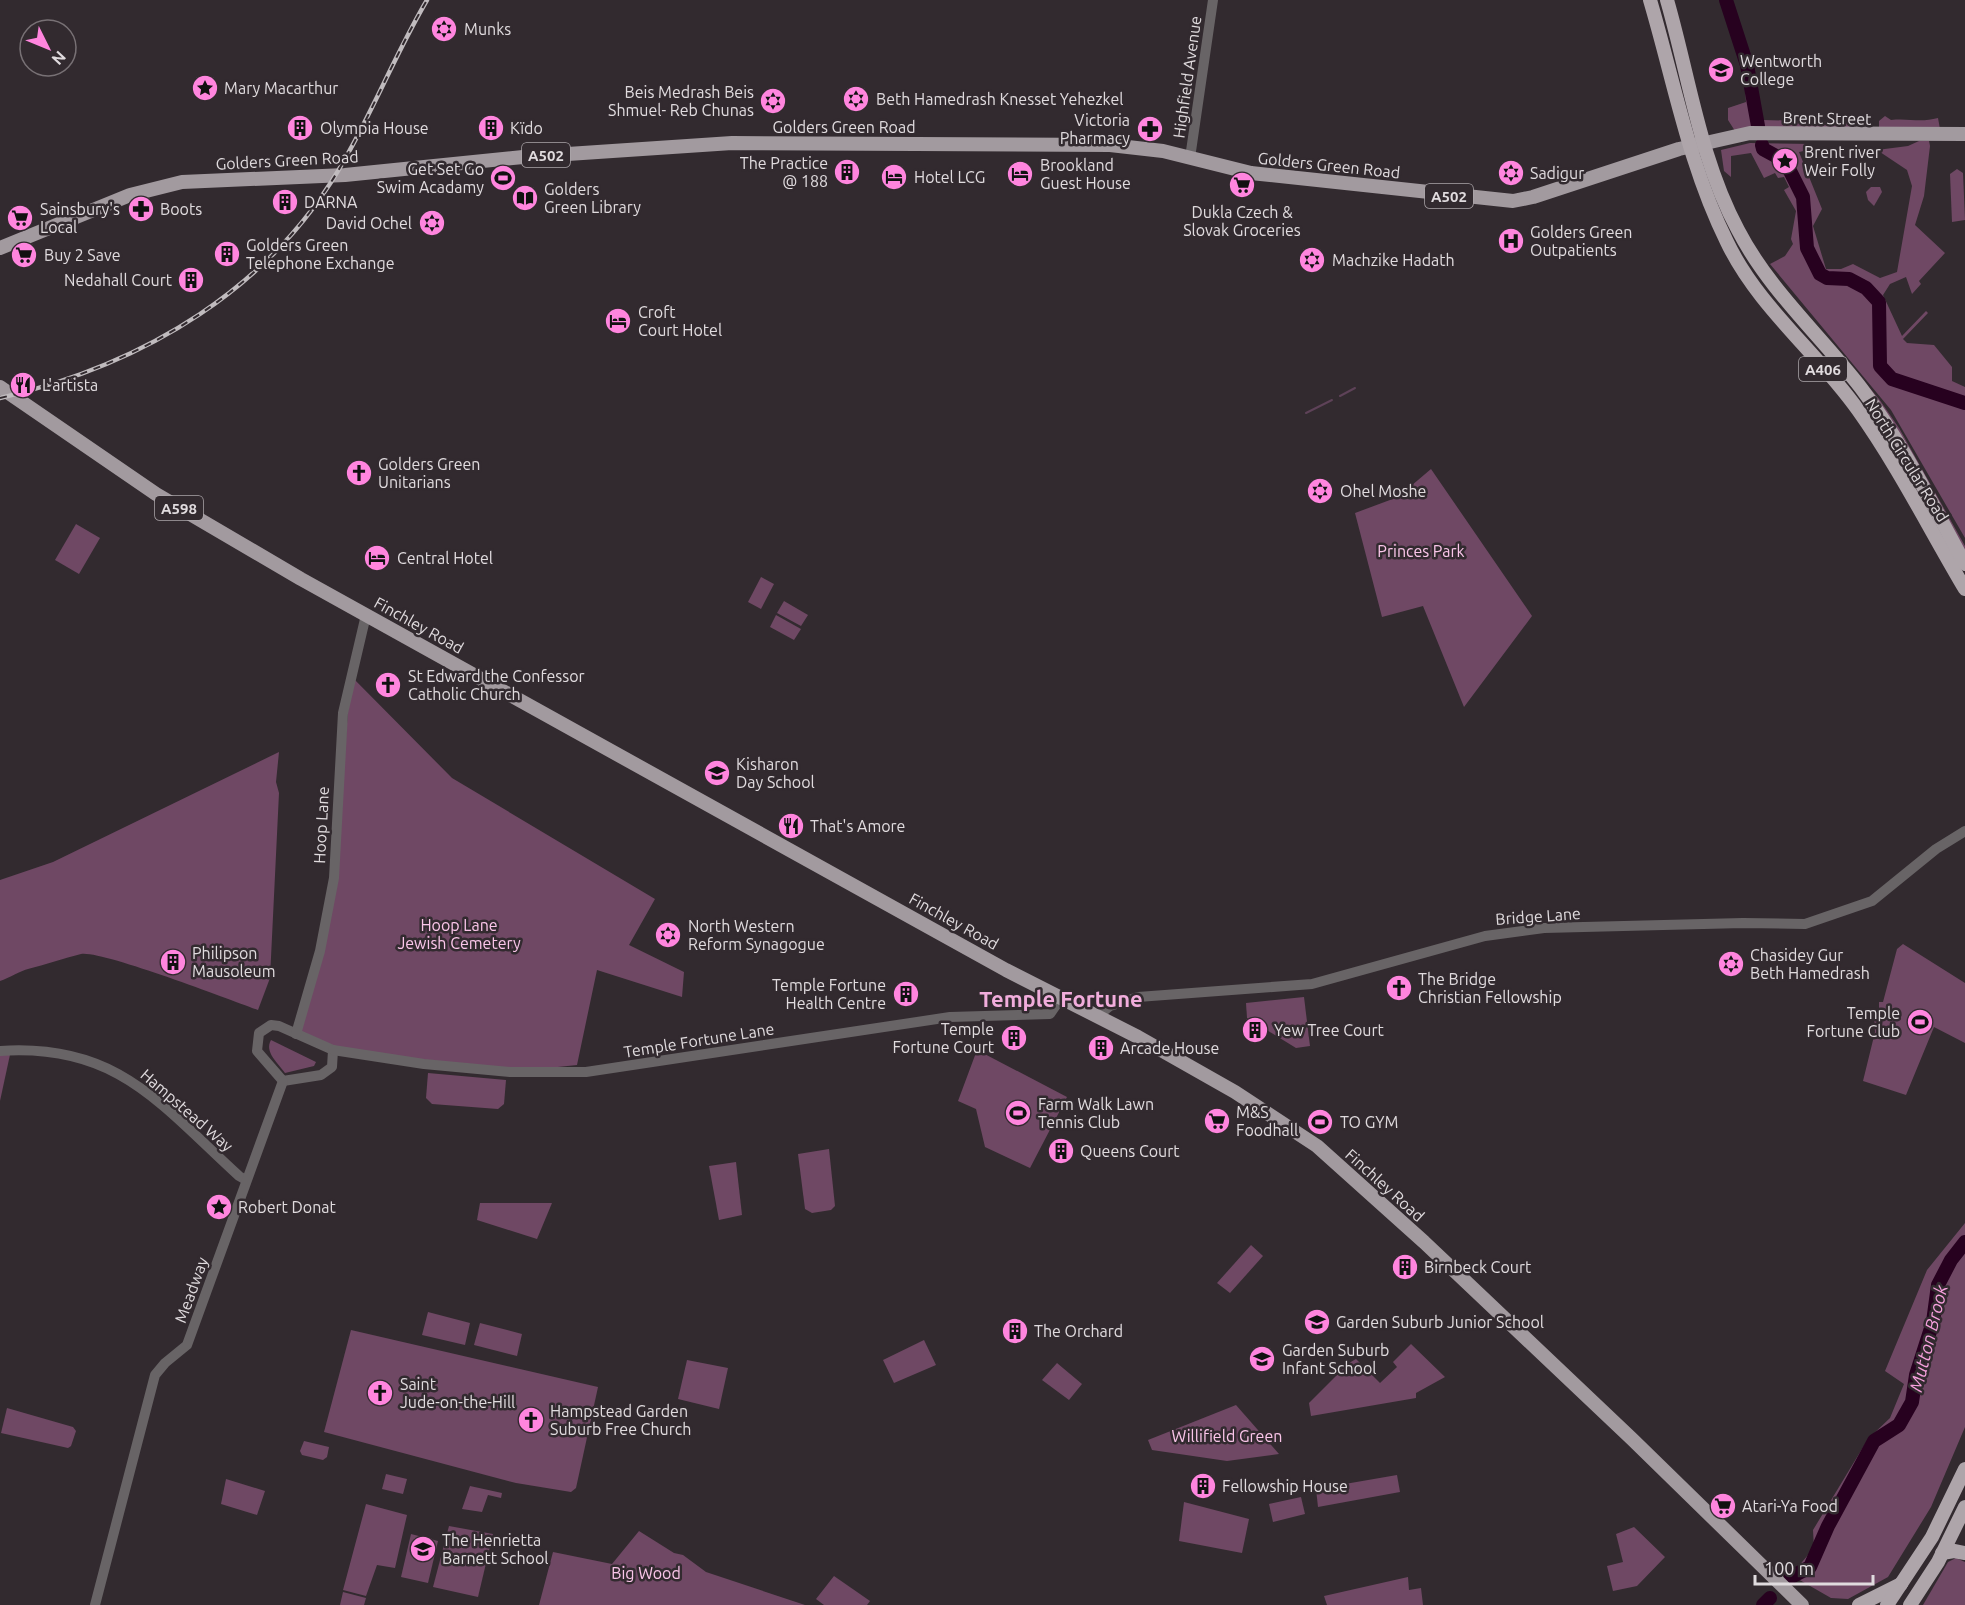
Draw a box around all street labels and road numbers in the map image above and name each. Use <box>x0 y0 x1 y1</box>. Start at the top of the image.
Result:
street label: Highfield Avenue <box>1170 15 1204 139</box>
street label: Brent Street <box>1782 108 1872 128</box>
street label: Golders Green Road <box>772 118 916 136</box>
road number: A502 <box>522 143 570 167</box>
street label: Golders Green Road <box>215 147 359 173</box>
street label: Golders Green Road <box>1257 149 1401 181</box>
road number: A502 <box>1425 184 1473 208</box>
road number: A406 <box>1799 357 1847 381</box>
street label: North Circular Road <box>1862 395 1952 525</box>
road number: A598 <box>155 496 203 520</box>
street label: Finchley Road <box>371 593 467 657</box>
street label: Hoop Lane <box>310 786 332 864</box>
street label: Finchley Road <box>906 889 1002 953</box>
street label: Bridge Lane <box>1495 904 1581 928</box>
street label: Temple Fortune Lane <box>622 1019 776 1061</box>
street label: Hampstead Way <box>137 1065 237 1155</box>
street label: Finchley Road <box>1342 1145 1428 1225</box>
street label: Meadway <box>171 1254 211 1325</box>

